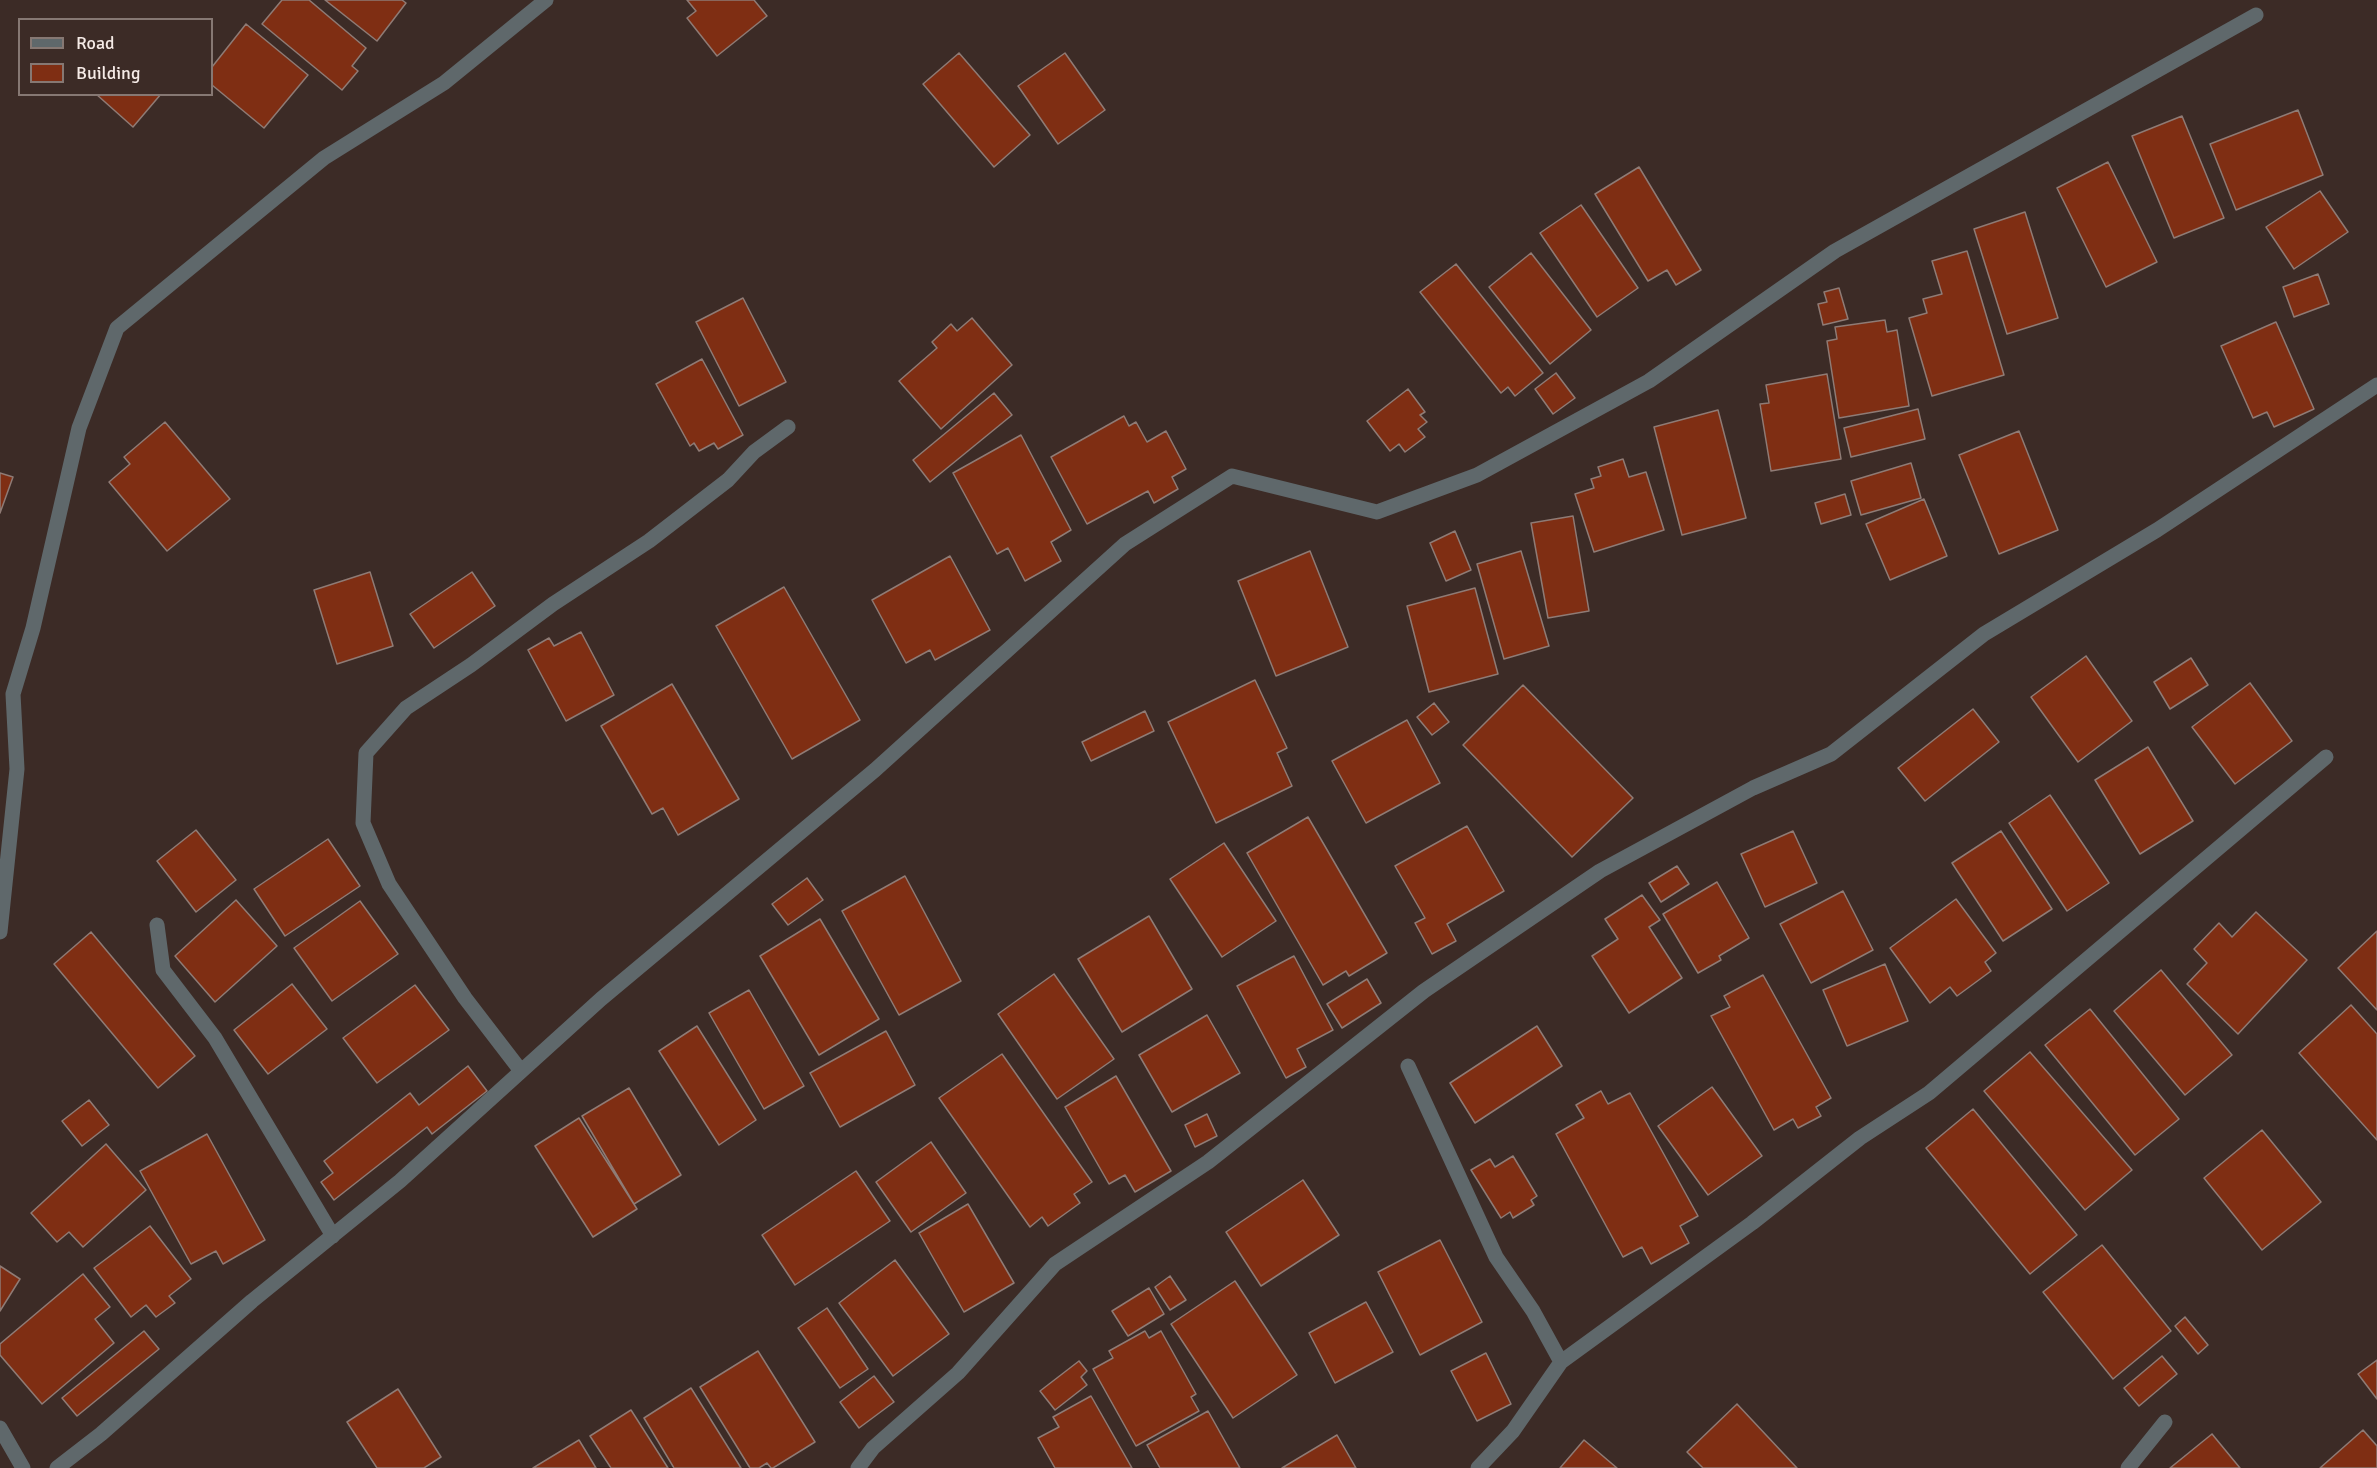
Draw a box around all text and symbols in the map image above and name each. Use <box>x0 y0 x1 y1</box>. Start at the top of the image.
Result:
legend <box>18 18 213 96</box>
text: Road <box>76 32 115 54</box>
text: Building <box>76 62 140 84</box>

